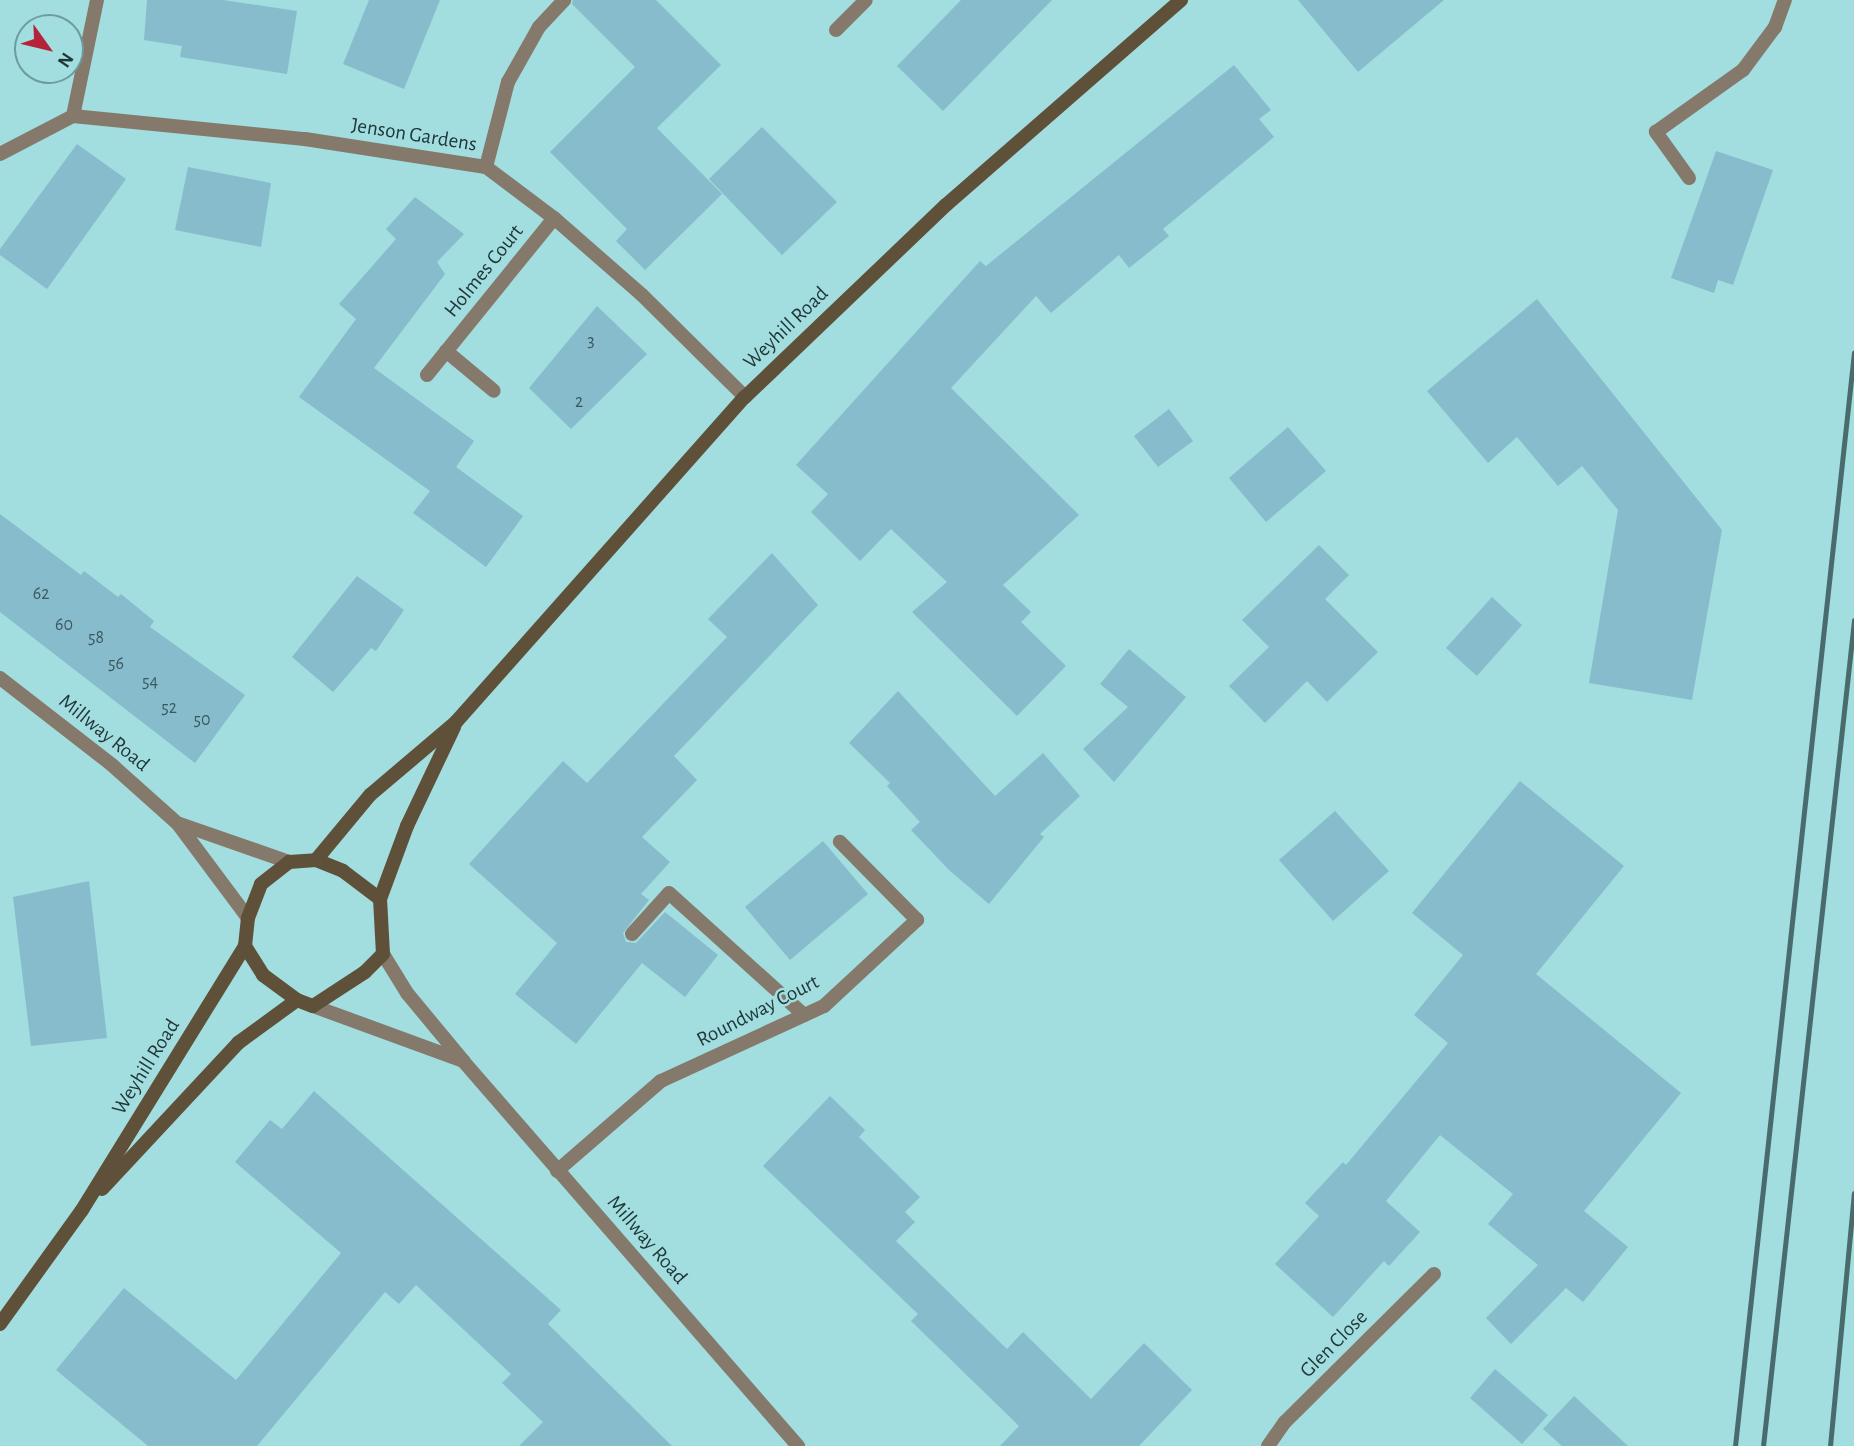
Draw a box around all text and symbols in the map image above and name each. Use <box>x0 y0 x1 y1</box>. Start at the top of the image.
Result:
north arrow <box>14 14 84 84</box>
text: N <box>54 49 77 71</box>
street label: Jenson Gardens <box>350 113 478 157</box>
street label: Holmes Court <box>439 220 529 322</box>
street label: Weyhill Road <box>738 281 834 375</box>
house number: 3 <box>587 330 595 352</box>
house number: 2 <box>575 391 583 413</box>
house number: 62 <box>33 583 49 605</box>
house number: 60 <box>55 614 73 636</box>
house number: 58 <box>88 627 104 649</box>
house number: 56 <box>108 653 124 675</box>
house number: 54 <box>142 671 158 693</box>
street label: Millway Road <box>54 689 154 777</box>
house number: 52 <box>161 697 177 719</box>
house number: 50 <box>193 709 211 731</box>
street label: Roundway Court <box>693 969 823 1053</box>
street label: Weyhill Road <box>107 1014 185 1120</box>
street label: Millway Road <box>602 1190 692 1290</box>
street label: Glen Close <box>1295 1305 1373 1383</box>

